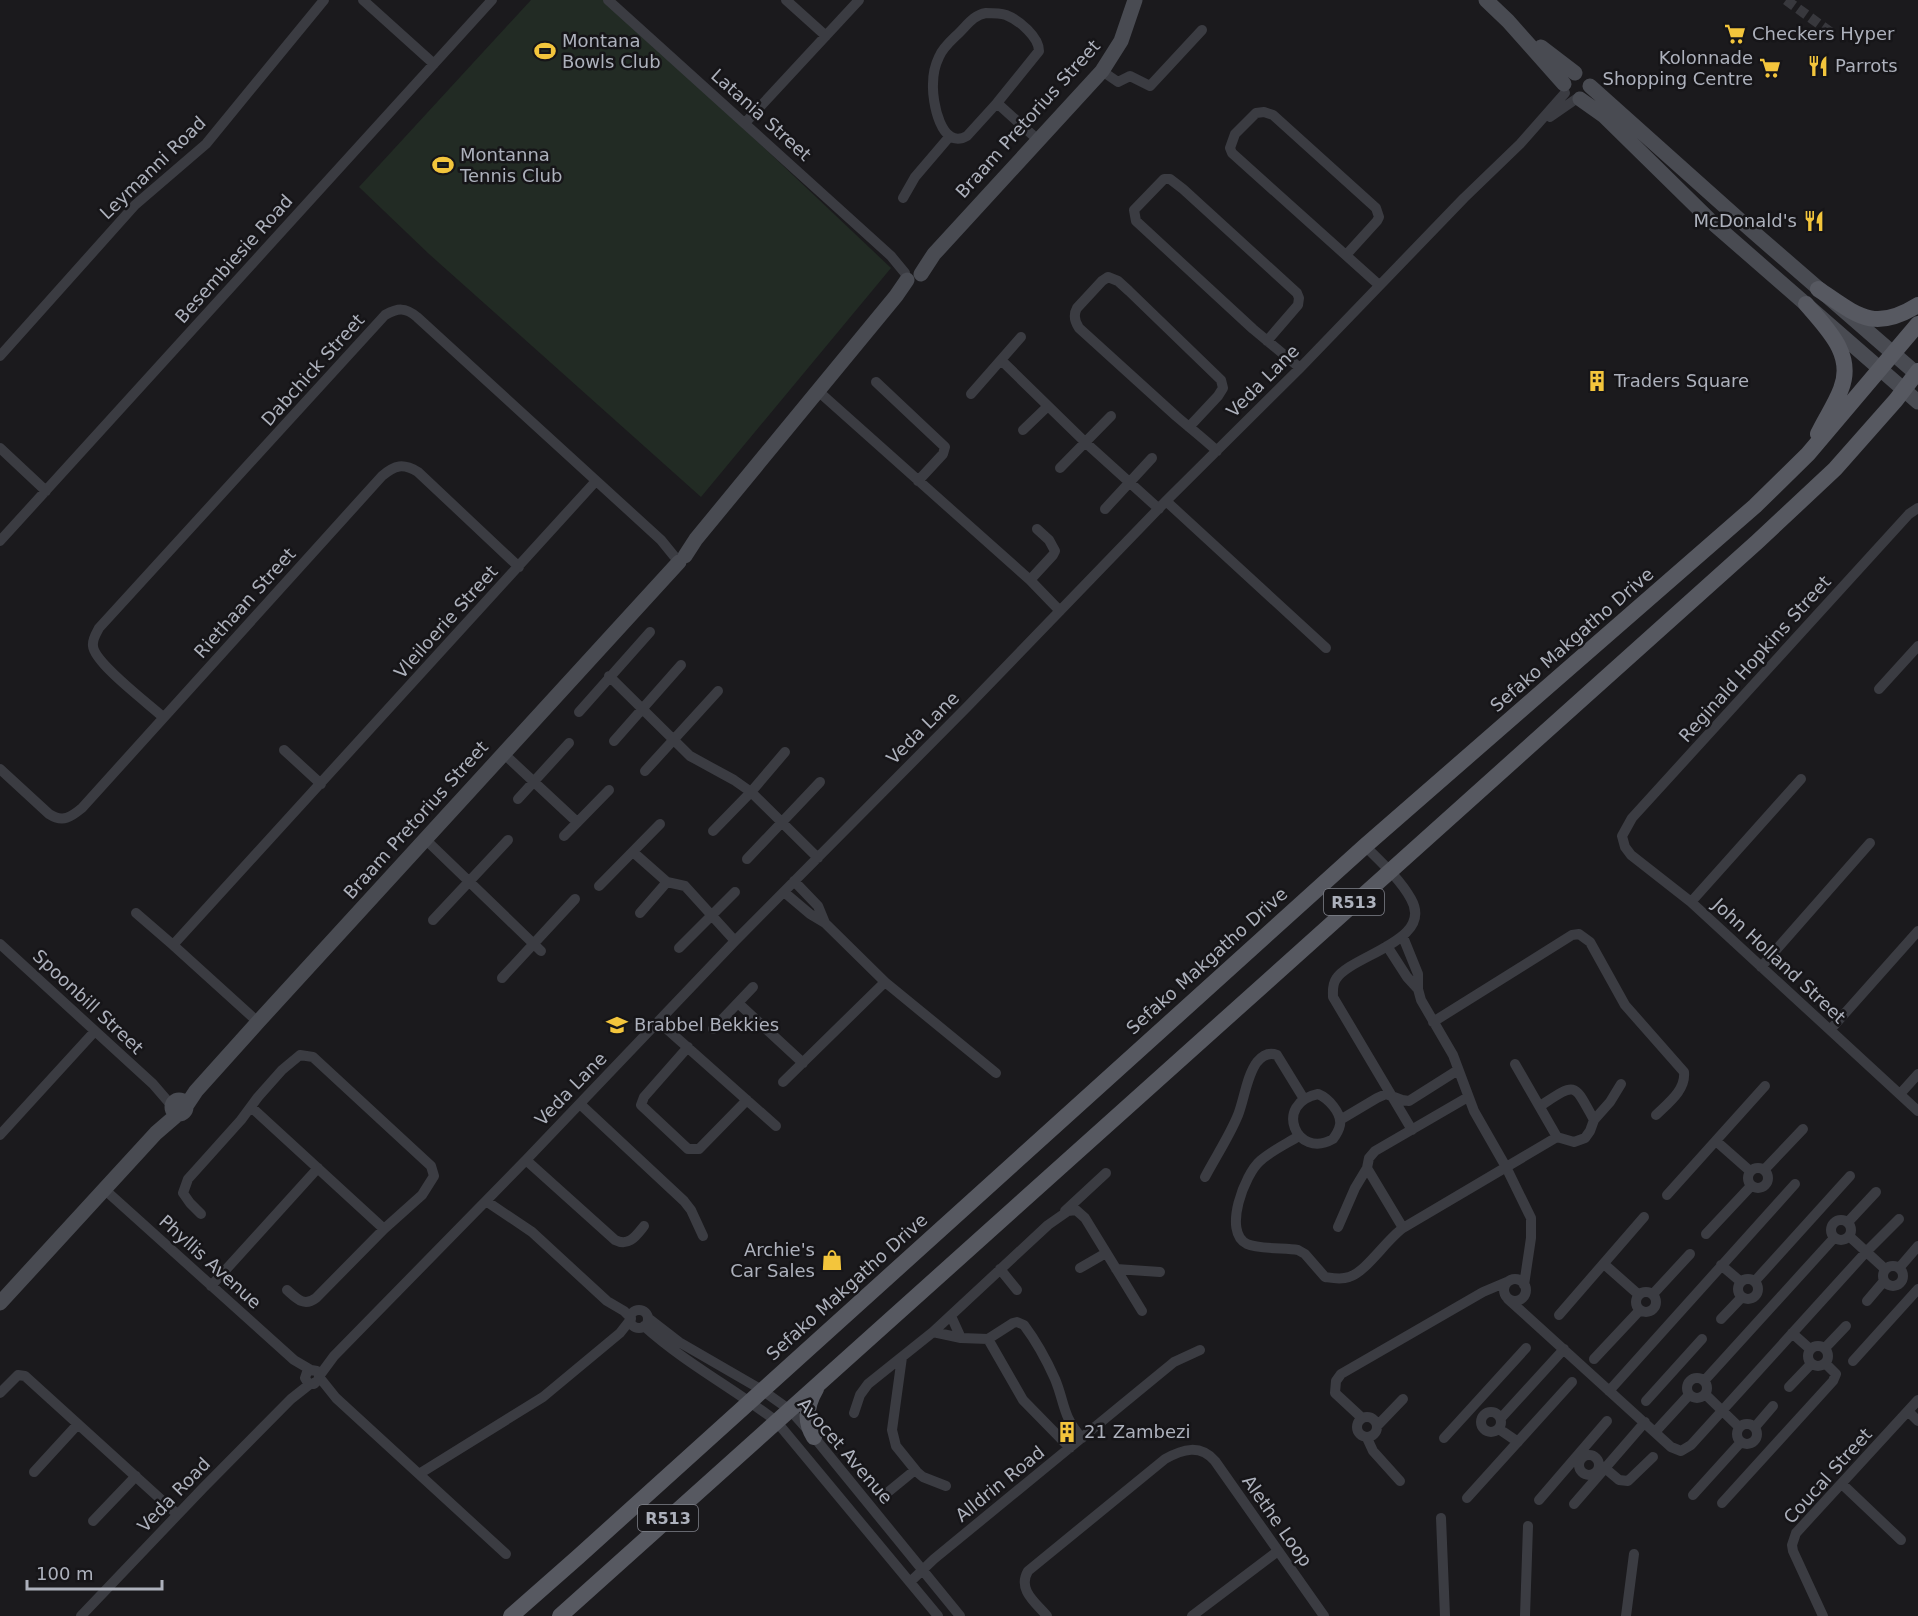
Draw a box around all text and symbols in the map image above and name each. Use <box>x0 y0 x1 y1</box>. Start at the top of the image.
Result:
supermarket icon: Checkers Hyper <box>1723 22 1747 46</box>
place label: Checkers Hyper <box>1752 23 1895 44</box>
place label: Montana Bowls Club <box>562 30 661 72</box>
street label: Braam Pretorius Street <box>951 35 1104 202</box>
sports icon: Montana Bowls Club <box>533 39 557 63</box>
place label: Kolonnade Shopping Centre <box>1603 47 1753 89</box>
restaurant icon: Parrots <box>1806 54 1830 78</box>
place label: Parrots <box>1835 55 1898 76</box>
supermarket icon: Kolonnade Shopping Centre <box>1758 56 1782 80</box>
street label: Latania Street <box>707 64 816 165</box>
street label: Leymanni Road <box>95 112 210 223</box>
place label: Montanna Tennis Club <box>459 144 562 186</box>
sports icon: Montanna Tennis Club <box>431 153 455 177</box>
street label: Besembiesie Road <box>171 190 297 327</box>
restaurant icon: McDonald's <box>1802 209 1826 233</box>
place label: McDonald's <box>1694 210 1797 231</box>
street label: Dabchick Street <box>257 309 368 430</box>
street label: Veda Lane <box>1222 340 1303 421</box>
building icon: Traders Square <box>1585 369 1609 393</box>
place label: Traders Square <box>1613 370 1749 391</box>
street label: Riethaan Street <box>190 543 300 662</box>
street label: Vleiloerie Street <box>390 561 502 682</box>
street label: Sefako Makgatho Drive <box>1486 563 1657 716</box>
street label: Reginald Hopkins Street <box>1674 571 1835 746</box>
street label: Veda Lane <box>882 687 963 768</box>
street label: Braam Pretorius Street <box>339 736 492 903</box>
street label: Sefako Makgatho Drive <box>1122 883 1291 1038</box>
road number: R513 <box>1324 889 1384 915</box>
street label: John Holland Street <box>1708 893 1850 1028</box>
street label: Spoonbill Street <box>29 945 148 1058</box>
school or university icon: Brabbel Bekkies <box>605 1013 629 1037</box>
place label: Brabbel Bekkies <box>634 1014 779 1035</box>
street label: Veda Lane <box>531 1048 611 1130</box>
street label: Sefako Makgatho Drive <box>762 1209 931 1364</box>
street label: Phyllis Avenue <box>155 1210 266 1313</box>
place label: Archie's Car Sales <box>730 1239 815 1281</box>
shop icon: Archie's Car Sales <box>820 1248 844 1272</box>
street label: Avocet Avenue <box>794 1393 897 1508</box>
building icon: 21 Zambezi <box>1055 1420 1079 1444</box>
place label: 21 Zambezi <box>1084 1421 1190 1442</box>
street label: Coucal Street <box>1779 1424 1876 1528</box>
street label: Alldrin Road <box>951 1441 1048 1526</box>
street label: Veda Road <box>133 1453 214 1536</box>
street label: Alethe Loop <box>1238 1471 1317 1570</box>
road number: R513 <box>638 1505 698 1531</box>
scale bar <box>27 1553 162 1591</box>
text: 100 m <box>36 1563 94 1584</box>

